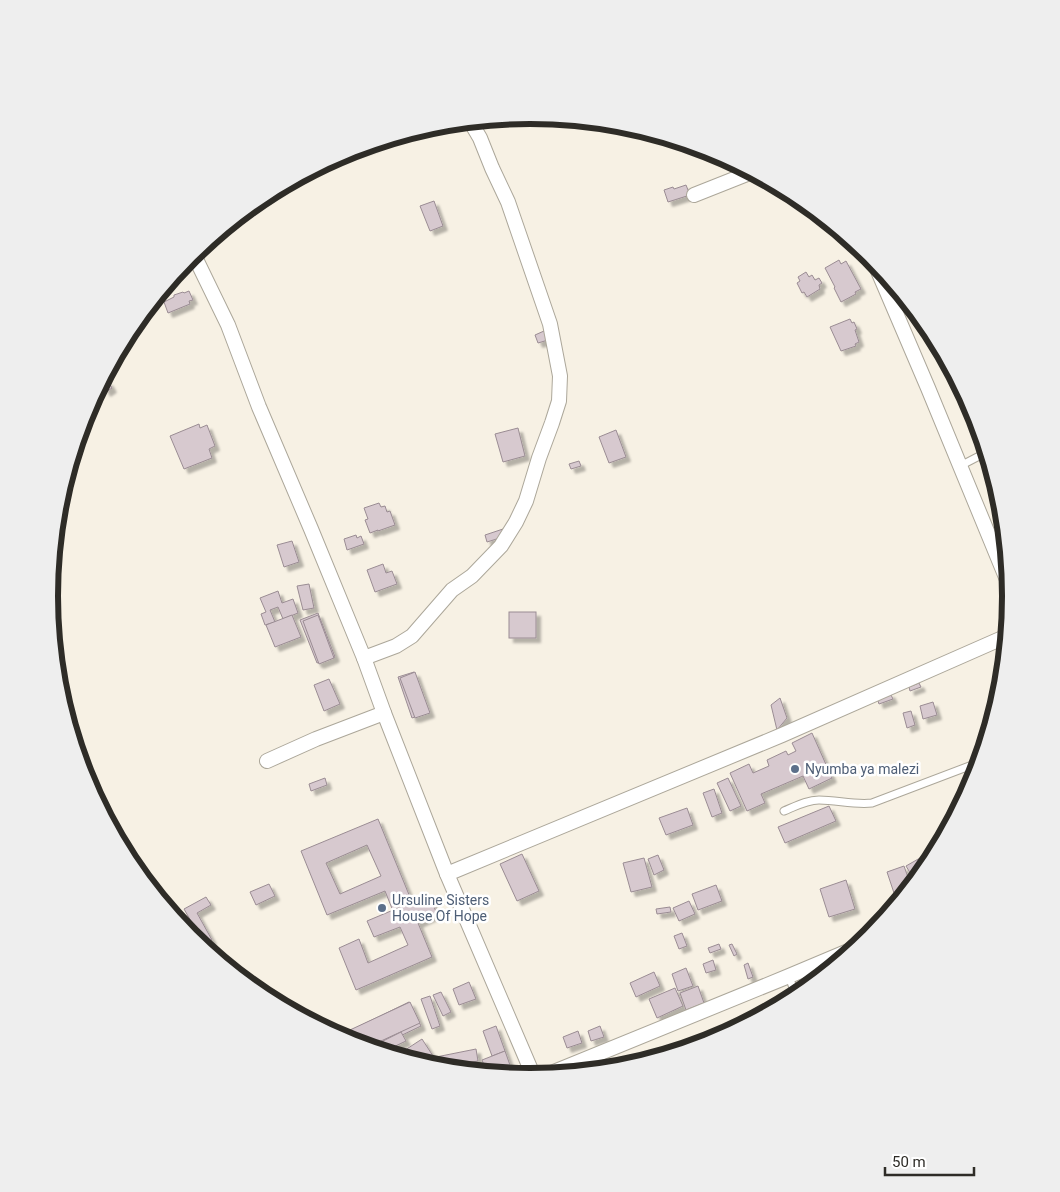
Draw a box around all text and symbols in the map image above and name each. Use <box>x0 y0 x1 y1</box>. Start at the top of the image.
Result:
place label: Nyumba ya malezi <box>805 761 919 777</box>
marker: Nyumba ya malezi <box>789 763 801 775</box>
place label: Ursuline Sisters House Of Hope <box>392 892 489 924</box>
marker: Ursuline Sisters House Of Hope <box>376 902 388 914</box>
scale bar <box>885 1144 974 1176</box>
text: 50 m <box>892 1153 926 1171</box>

